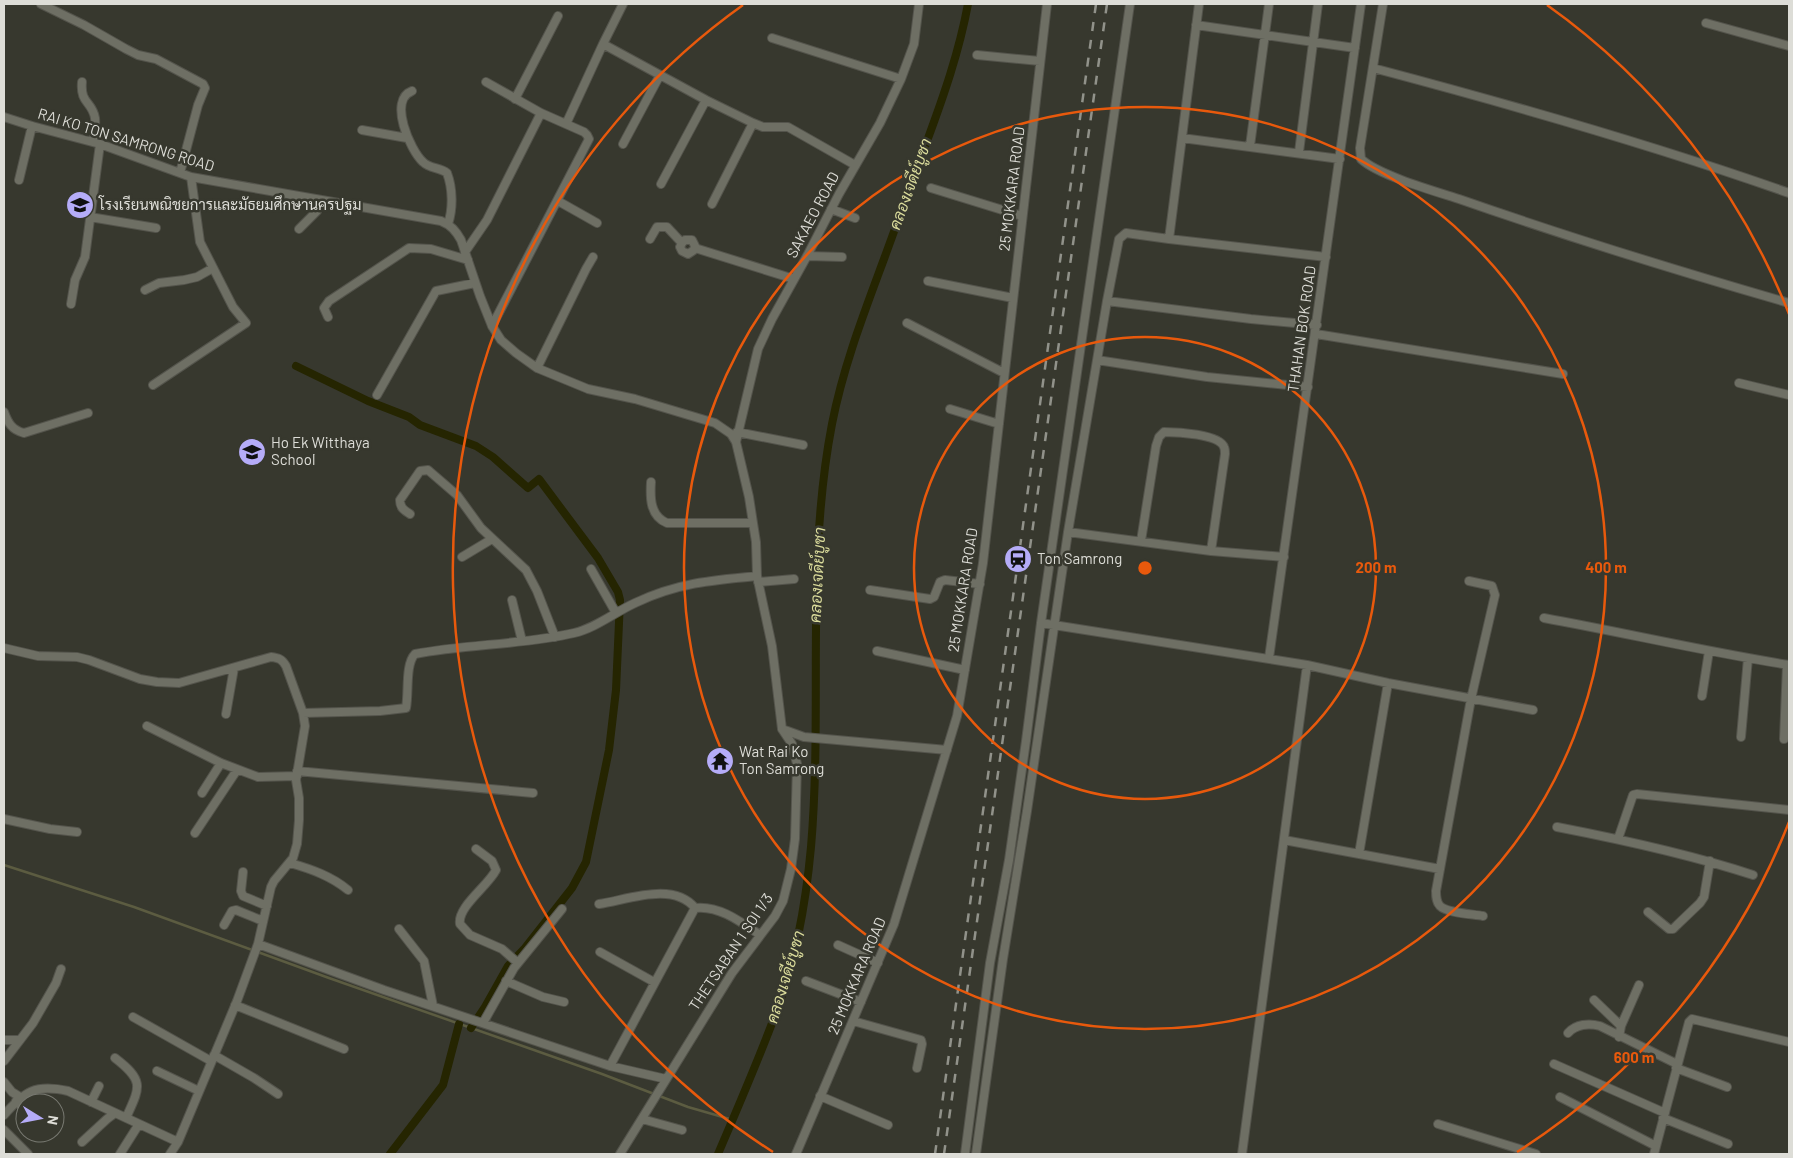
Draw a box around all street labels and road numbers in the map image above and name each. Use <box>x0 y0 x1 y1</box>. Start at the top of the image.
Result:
street label: RAI KO TON SAMRONG ROAD <box>36 104 217 174</box>
street label: 25 MOKKARA ROAD <box>994 126 1028 252</box>
street label: SAKAEO ROAD <box>782 168 842 261</box>
street label: THAHAN BOK ROAD <box>1283 264 1319 393</box>
street label: 25 MOKKARA ROAD <box>943 527 981 653</box>
street label: THETSABAN 1 SOI 1/3 <box>684 889 776 1013</box>
street label: 25 MOKKARA ROAD <box>823 914 889 1037</box>

